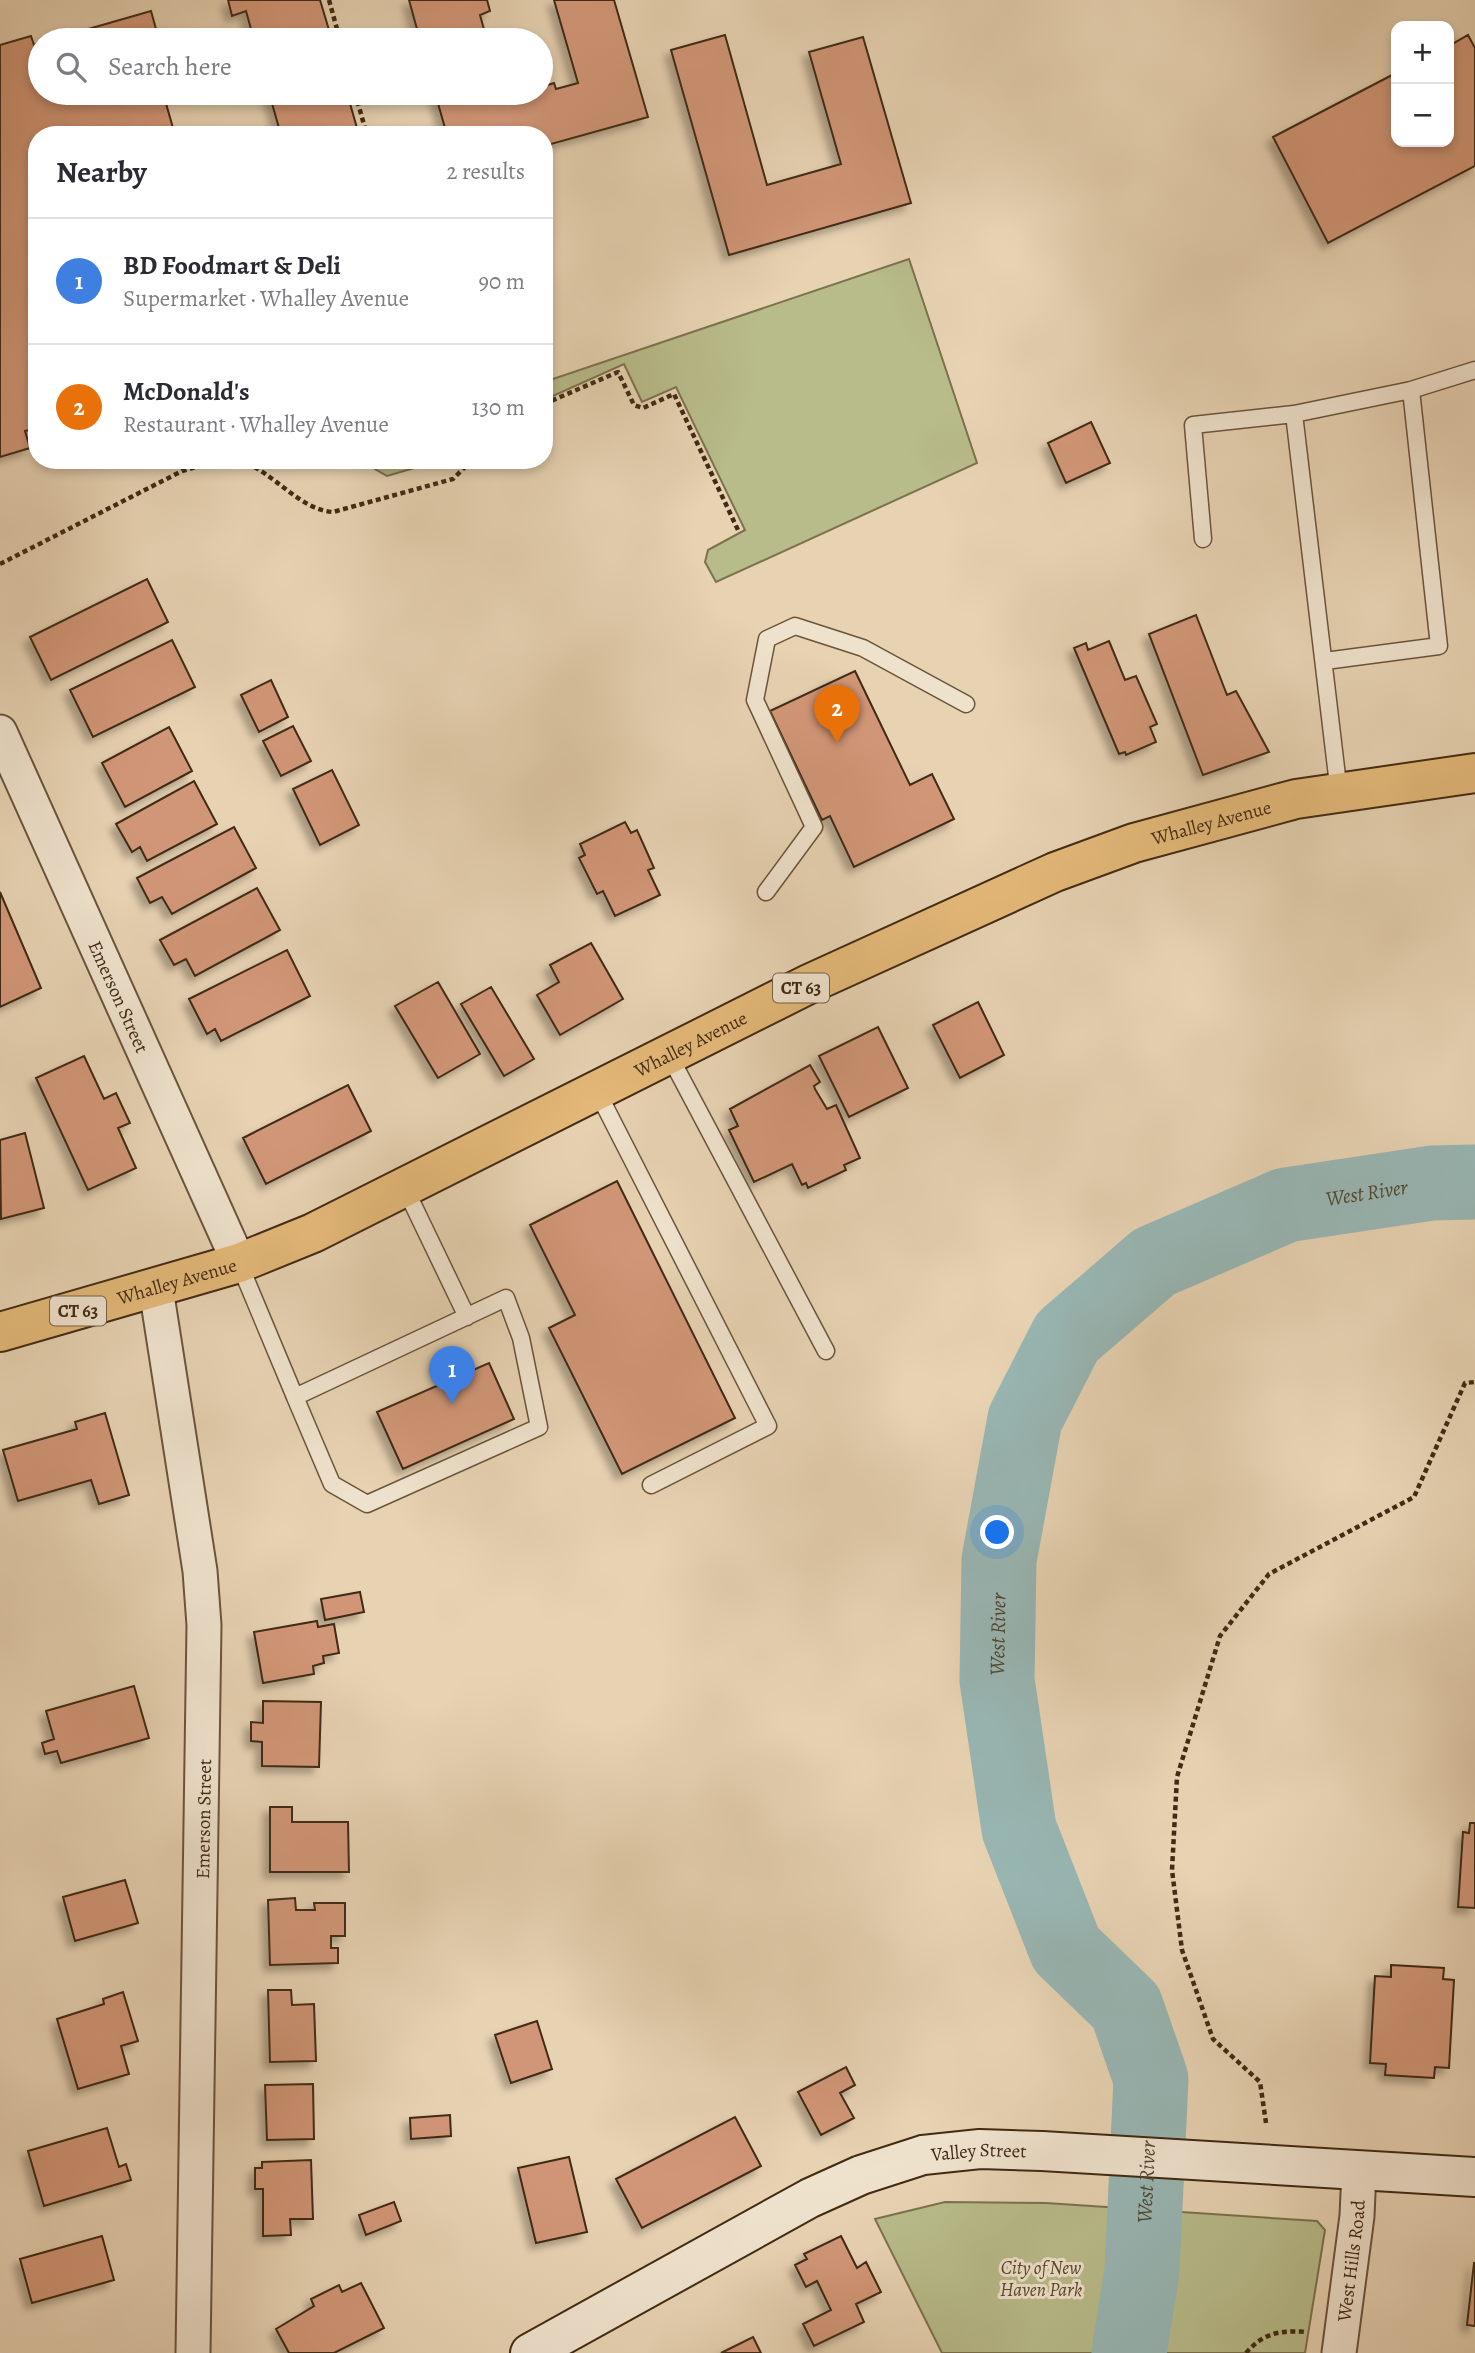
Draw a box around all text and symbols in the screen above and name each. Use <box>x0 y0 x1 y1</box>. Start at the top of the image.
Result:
map controls <box>1391 21 1454 147</box>
button: + <box>1391 21 1454 84</box>
search box <box>28 28 553 105</box>
icon: search <box>52 48 90 86</box>
text: Search here <box>108 49 232 84</box>
button: − <box>1391 84 1454 147</box>
text: Nearby <box>56 152 147 192</box>
text: 2 results <box>447 156 525 187</box>
text: BD Foodmart & Deli <box>123 248 341 283</box>
text: 1 <box>75 266 83 297</box>
text: 90 m <box>479 266 525 297</box>
text: Supermarket · Whalley Avenue <box>123 283 409 314</box>
text: McDonald's <box>123 374 250 409</box>
text: 2 <box>73 392 85 423</box>
text: 130 m <box>472 392 525 423</box>
text: Restaurant · Whalley Avenue <box>123 409 389 440</box>
pin: 2 <box>814 685 860 743</box>
street label: Whalley Avenue <box>1148 794 1274 852</box>
street label: Emerson Street <box>82 937 155 1057</box>
road number: CT 63 <box>773 973 829 1002</box>
street label: Whalley Avenue <box>629 1005 752 1084</box>
water label: West River <box>1324 1173 1410 1213</box>
street label: Whalley Avenue <box>113 1252 240 1312</box>
road number: CT 63 <box>50 1296 106 1326</box>
pin: 1 <box>429 1346 475 1404</box>
your location <box>980 1515 1014 1549</box>
water label: West River <box>983 1592 1012 1676</box>
street label: Emerson Street <box>190 1759 218 1879</box>
street label: Valley Street <box>929 2137 1027 2168</box>
water label: West River <box>1130 2140 1162 2224</box>
street label: West Hills Road <box>1331 2199 1372 2324</box>
park label: City of New Haven Park <box>1000 2255 1082 2303</box>

